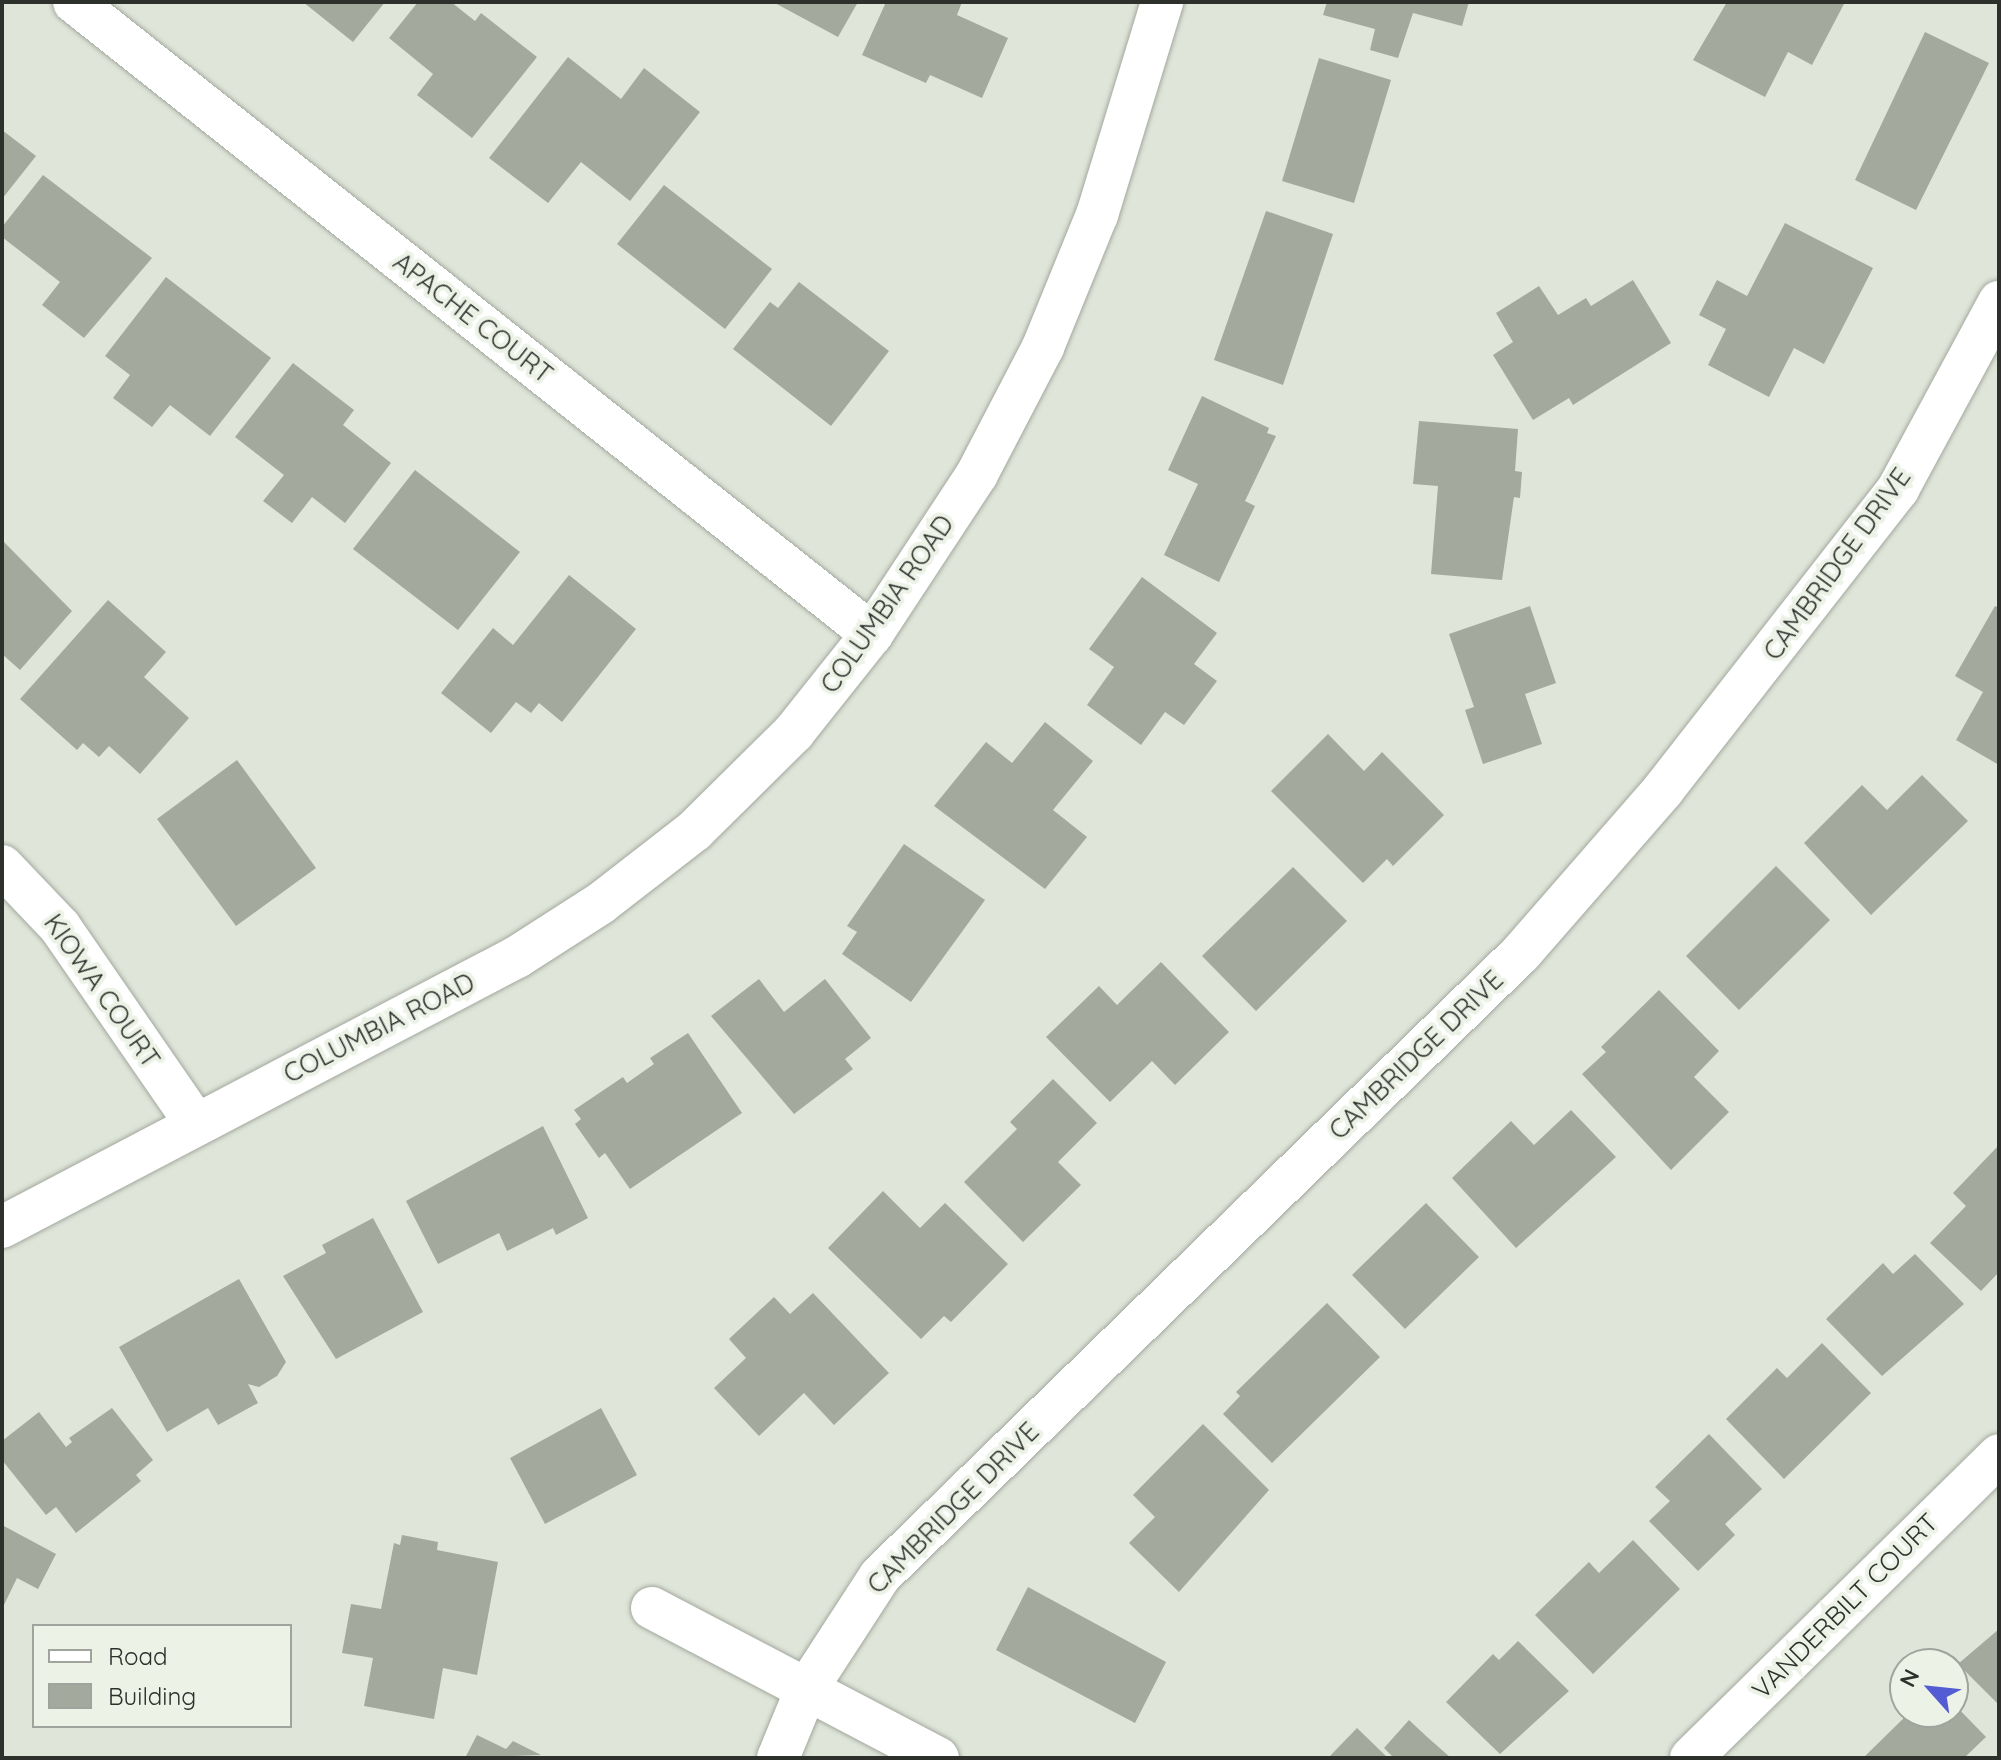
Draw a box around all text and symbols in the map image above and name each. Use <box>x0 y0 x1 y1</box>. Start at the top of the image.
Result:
street label: APACHE COURT <box>387 246 559 390</box>
street label: CAMBRIDGE DRIVE <box>1757 462 1917 666</box>
street label: COLUMBIA ROAD <box>814 509 960 699</box>
street label: KIOWA COURT <box>37 908 167 1074</box>
street label: CAMBRIDGE DRIVE <box>1323 964 1509 1146</box>
street label: COLUMBIA ROAD <box>278 966 480 1090</box>
street label: CAMBRIDGE DRIVE <box>861 1416 1045 1600</box>
street label: VANDERBILT COURT <box>1746 1507 1944 1705</box>
legend <box>32 1624 292 1728</box>
text: Road <box>108 1641 168 1671</box>
north arrow <box>1889 1648 1969 1728</box>
text: Building <box>108 1681 196 1711</box>

